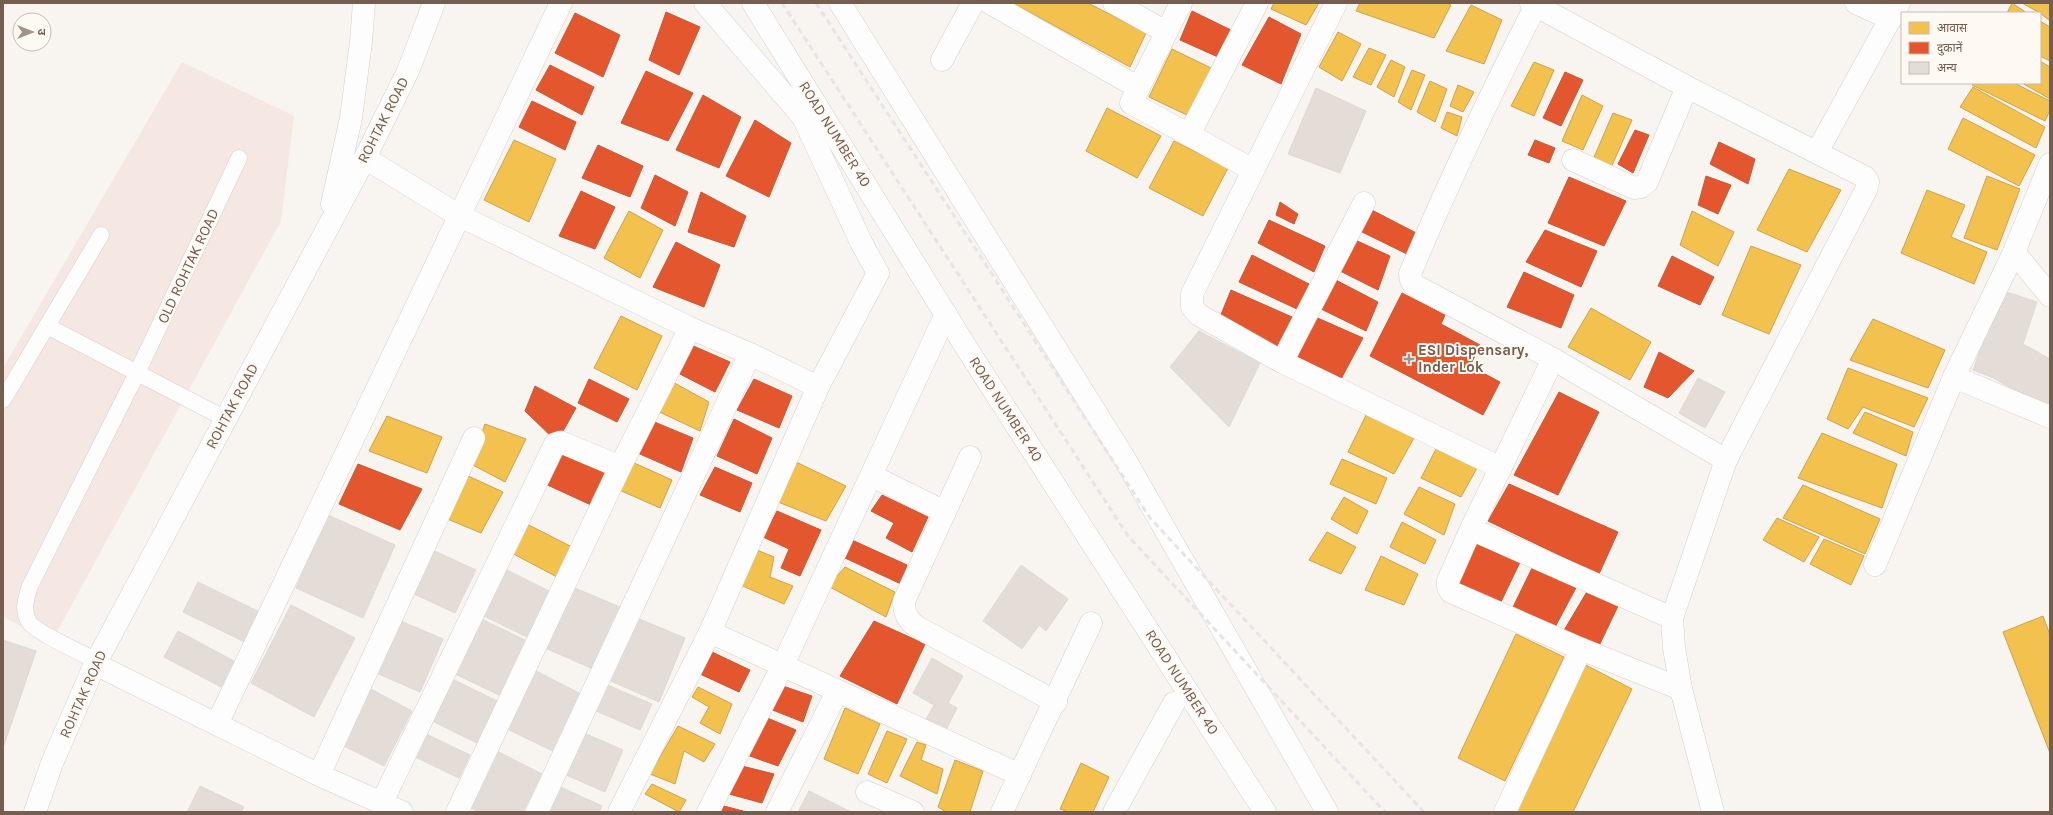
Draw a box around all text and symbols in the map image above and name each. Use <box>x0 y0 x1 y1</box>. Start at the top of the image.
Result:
north arrow <box>12 12 52 52</box>
legend <box>1901 12 2041 84</box>
text: आवास <box>1937 21 1968 35</box>
text: उ <box>35 29 48 36</box>
text: दुकानें <box>1937 41 1963 56</box>
text: अन्य <box>1937 61 1958 75</box>
street label: ROHTAK ROAD <box>354 74 412 166</box>
street label: ROAD NUMBER 40 <box>795 78 875 190</box>
street label: OLD ROHTAK ROAD <box>154 206 222 326</box>
place label: ESI Dispensary, Inder Lok <box>1418 341 1528 376</box>
street label: ROAD NUMBER 40 <box>965 353 1047 465</box>
marker: ESI Dispensary, Inder Lok <box>1403 353 1415 365</box>
street label: ROHTAK ROAD <box>202 360 262 452</box>
street label: ROAD NUMBER 40 <box>1141 626 1223 738</box>
street label: ROHTAK ROAD <box>56 647 110 741</box>

